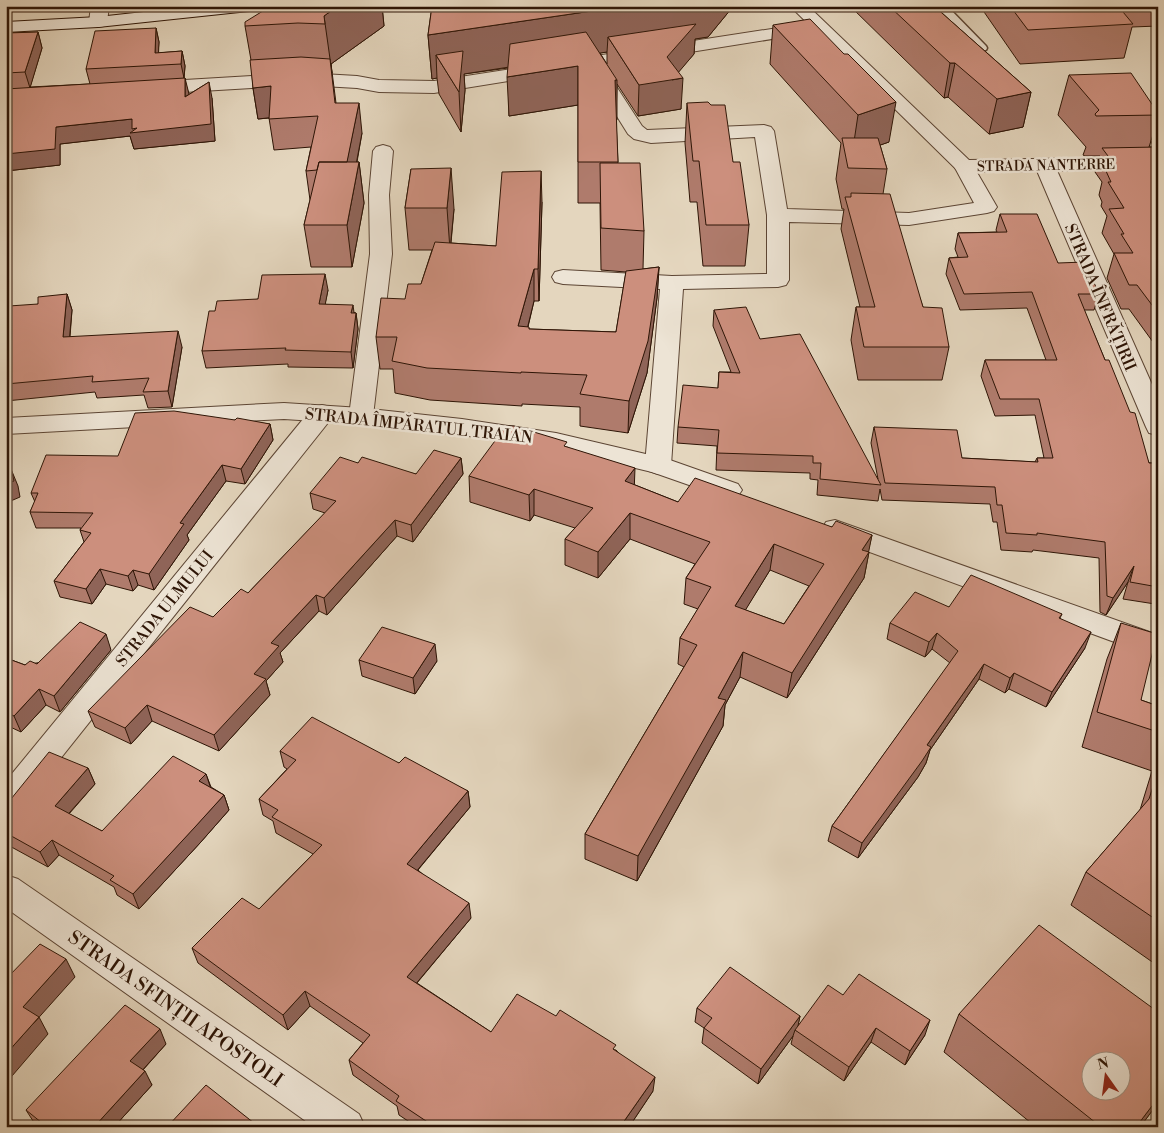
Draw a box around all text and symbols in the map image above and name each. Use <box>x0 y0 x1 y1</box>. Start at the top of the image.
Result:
street label: STRADA NANTERRE <box>977 156 1115 176</box>
street label: STRADA ÎNFRĂȚIRII <box>1060 220 1142 374</box>
street label: STRADA ÎMPĂRATUL TRAIAN <box>304 402 534 448</box>
street label: STRADA ULMULUI <box>112 546 218 671</box>
street label: STRADA SFINȚII APOSTOLI <box>63 925 287 1093</box>
north arrow <box>1082 1050 1132 1100</box>
text: N <box>1096 1054 1111 1074</box>

